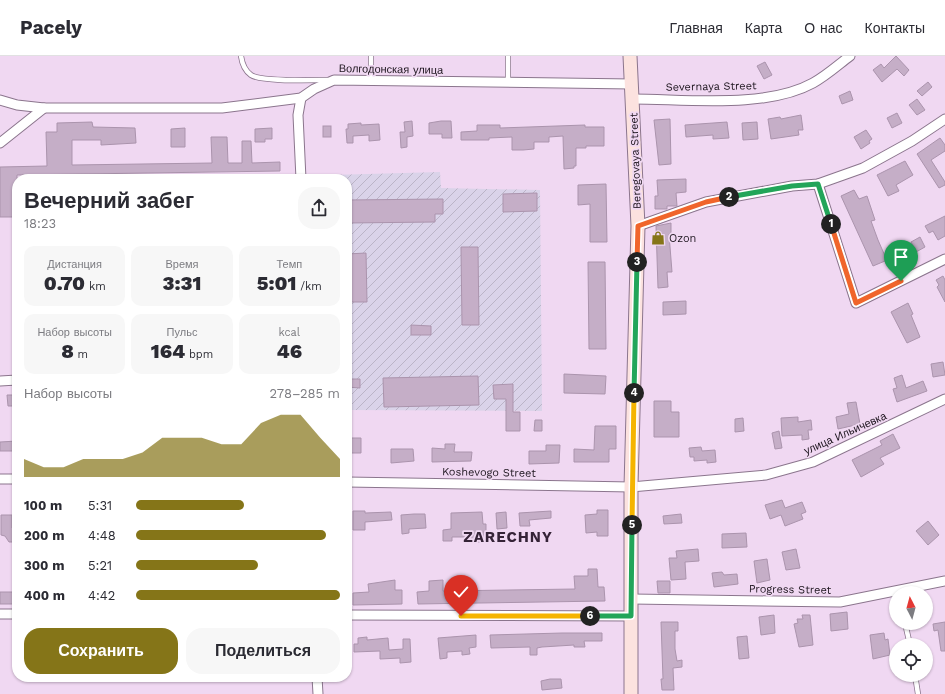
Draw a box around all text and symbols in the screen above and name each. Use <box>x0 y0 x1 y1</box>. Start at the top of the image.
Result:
text: Pacely <box>20 16 82 39</box>
text: Главная <box>670 20 723 36</box>
text: Карта <box>745 20 782 36</box>
text: О нас <box>804 20 843 36</box>
text: Контакты <box>865 20 925 36</box>
street label: Волгодонская улица <box>339 62 444 77</box>
street label: Severnaya Street <box>665 79 757 94</box>
street label: Beregovaya Street <box>627 112 644 209</box>
button: share <box>298 187 340 229</box>
pin: 2 <box>719 187 739 207</box>
text: Вечерний забег <box>24 188 194 213</box>
text: 2 <box>726 190 732 203</box>
pin: 1 <box>821 214 841 234</box>
text: 18:23 <box>24 216 56 231</box>
text: 1 <box>829 217 833 230</box>
shop icon: Ozon <box>650 230 666 246</box>
place label: Ozon <box>669 232 696 245</box>
pin <box>884 240 918 281</box>
icon: arrive <box>890 246 912 268</box>
pin: 3 <box>627 252 647 272</box>
text: 3 <box>634 255 640 268</box>
text: Дистанция <box>47 258 102 271</box>
text: Время <box>165 258 199 271</box>
text: Темп <box>276 258 302 271</box>
text: 0.70 <box>44 271 85 295</box>
text: 3:31 <box>163 271 201 295</box>
text: 5:01 <box>257 271 297 295</box>
text: km <box>85 280 106 293</box>
text: /km <box>297 280 322 293</box>
text: Набор высоты <box>37 326 112 339</box>
text: Пульс <box>167 326 197 339</box>
text: kcal <box>278 326 300 339</box>
text: 8 <box>61 339 74 363</box>
text: 164 <box>151 339 185 363</box>
text: 46 <box>277 339 302 363</box>
text: m <box>74 348 88 361</box>
text: bpm <box>185 348 213 361</box>
pin: 4 <box>624 383 644 403</box>
text: Набор высоты <box>24 386 112 401</box>
text: 278–285 m <box>270 386 340 401</box>
text: 4 <box>630 386 638 399</box>
street label: улица Ильичевка <box>802 409 889 458</box>
street label: Koshevogo Street <box>442 465 536 480</box>
text: 100 m <box>24 498 62 513</box>
text: 5:31 <box>88 498 112 513</box>
pin: 5 <box>622 515 642 535</box>
text: 5 <box>629 518 635 531</box>
text: 200 m <box>24 528 64 543</box>
text: 4:48 <box>88 528 116 543</box>
district label: ZARECHNY <box>463 528 553 546</box>
text: 300 m <box>24 558 64 573</box>
text: 5:21 <box>88 558 112 573</box>
pin <box>444 575 478 616</box>
icon: check <box>450 581 472 603</box>
street label: Progress Street <box>749 582 832 597</box>
north arrow <box>889 586 933 630</box>
map controls <box>889 586 933 682</box>
text: 400 m <box>24 588 65 603</box>
text: 4:42 <box>88 588 115 603</box>
pin: 6 <box>580 606 600 626</box>
text: 6 <box>587 609 593 622</box>
button: Сохранить <box>24 628 178 674</box>
button: Поделиться <box>186 628 340 674</box>
button: locate <box>889 638 933 682</box>

